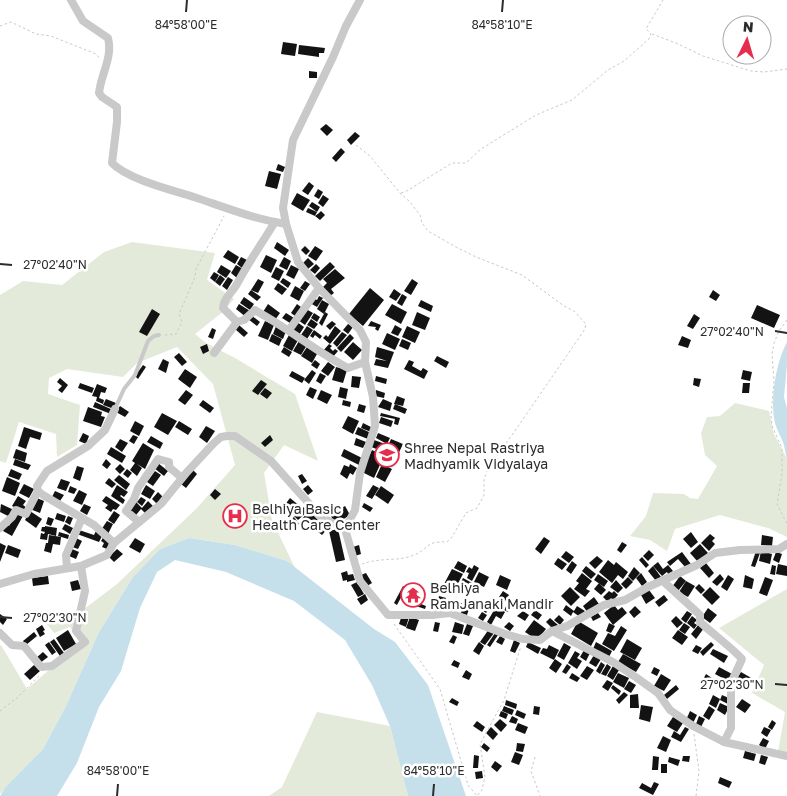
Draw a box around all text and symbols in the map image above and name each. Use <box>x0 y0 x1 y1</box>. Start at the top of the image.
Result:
north arrow <box>722 15 772 65</box>
text: 84°58'00"E <box>155 17 217 32</box>
text: 84°58'10"E <box>472 17 532 32</box>
text: N <box>742 18 754 35</box>
text: 27°02'40"N <box>23 257 87 272</box>
text: 27°02'40"N <box>700 324 764 339</box>
place label: Shree Nepal Rastriya Madhyamik Vidyalaya <box>404 439 548 472</box>
school or university icon: Shree Nepal Rastriya Madhyamik Vidyalaya <box>374 442 400 468</box>
place label: Belhiya Basic Health Care Center <box>252 500 381 533</box>
hospital icon: Belhiya Basic Health Care Center <box>222 503 248 529</box>
place label: Belhiya RamJanaki Mandir <box>430 579 554 612</box>
temple icon: Belhiya RamJanaki Mandir <box>400 582 426 608</box>
text: 27°02'30"N <box>23 610 87 625</box>
text: 27°02'30"N <box>700 677 764 692</box>
text: 84°58'00"E <box>87 763 149 778</box>
text: 84°58'10"E <box>404 763 464 778</box>

